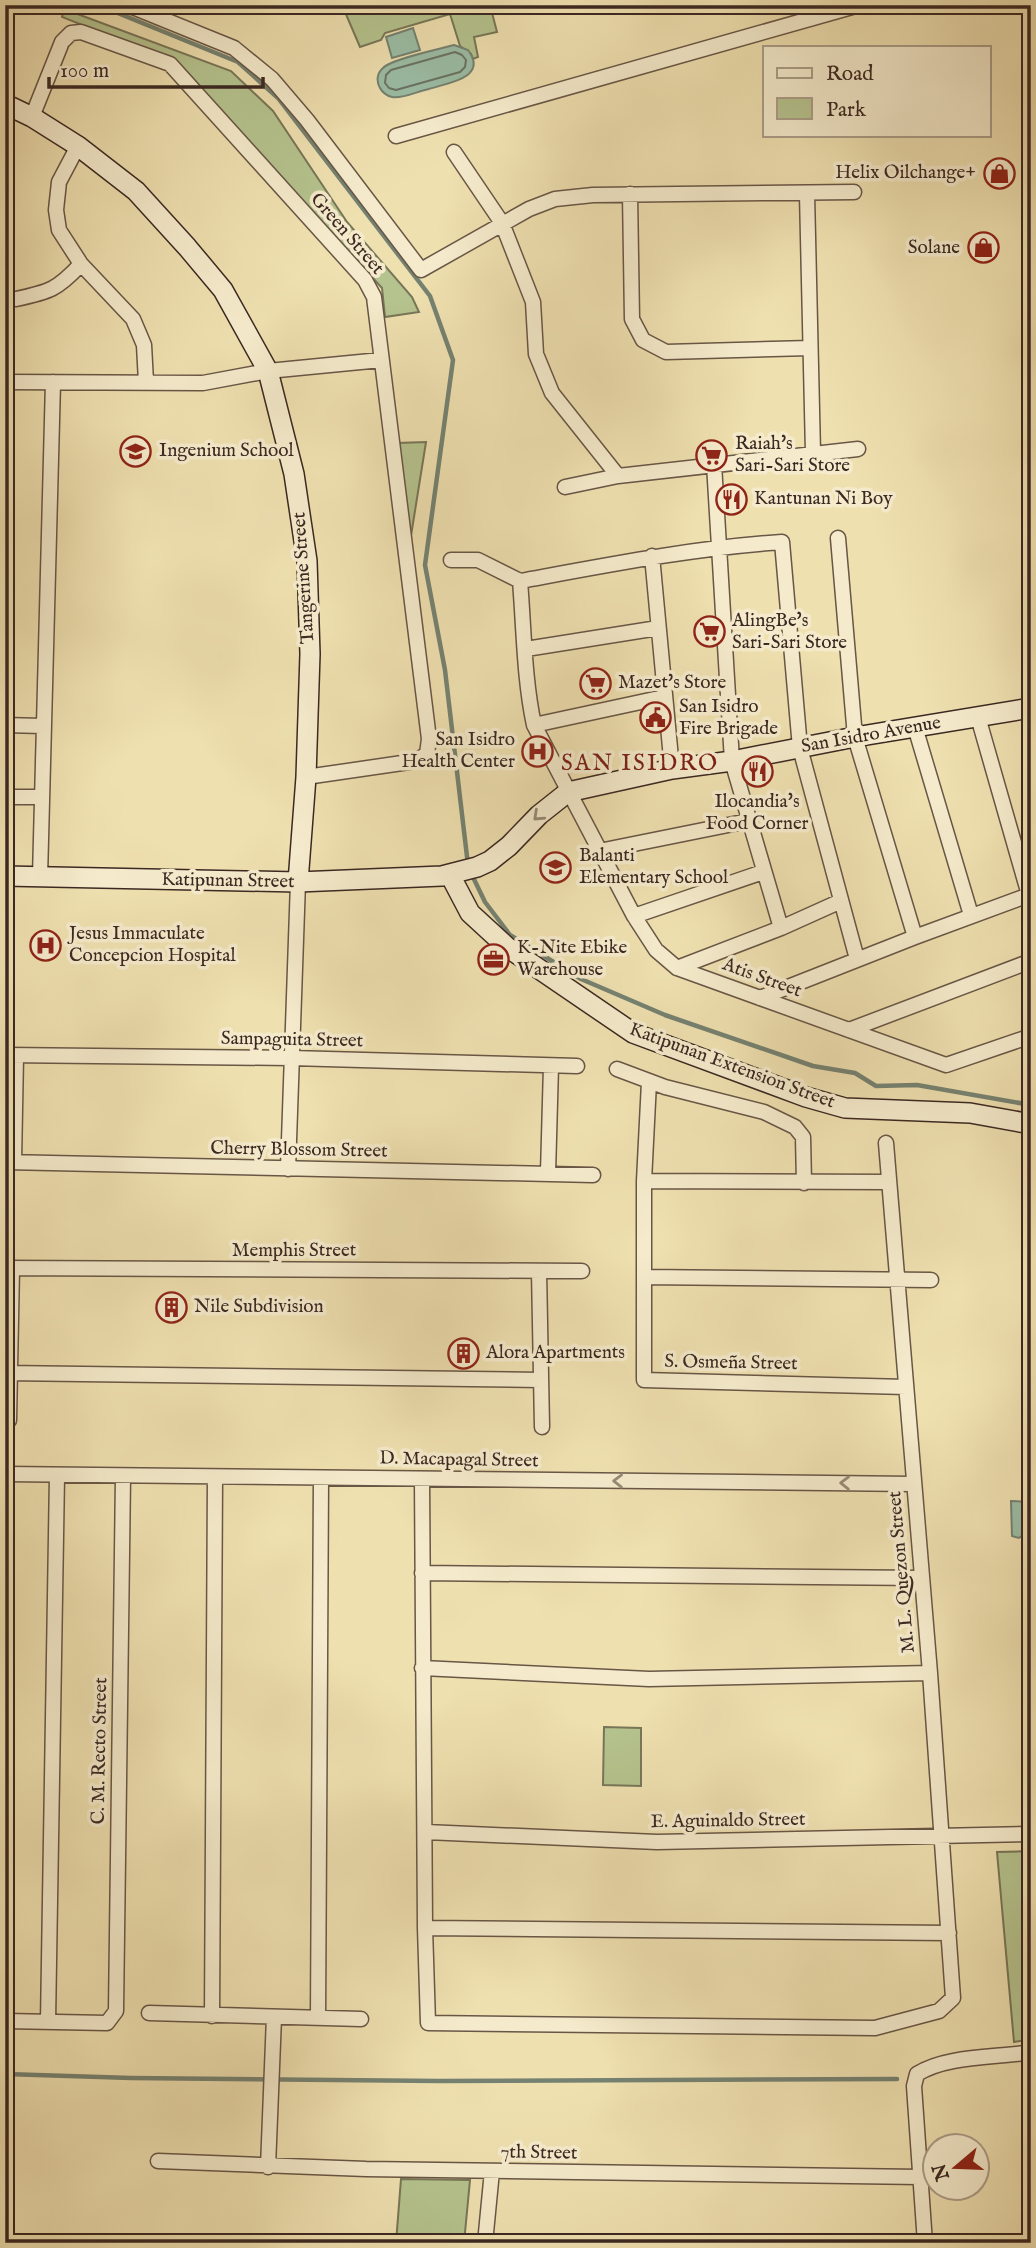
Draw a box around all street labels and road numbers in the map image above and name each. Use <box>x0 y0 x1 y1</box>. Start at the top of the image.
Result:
street label: Green Street <box>305 188 389 280</box>
street label: Tangerine Street <box>287 511 321 645</box>
street label: San Isidro Avenue <box>799 711 943 759</box>
street label: Katipunan Street <box>161 868 295 894</box>
street label: Atis Street <box>718 952 805 1004</box>
street label: Katipunan Extension Street <box>626 1018 839 1115</box>
street label: Sampaguita Street <box>221 1027 364 1053</box>
street label: Cherry Blossom Street <box>210 1136 388 1164</box>
street label: Memphis Street <box>232 1239 357 1263</box>
street label: S. Osmeña Street <box>664 1350 798 1376</box>
street label: D. Macapagal Street <box>379 1447 539 1473</box>
street label: M. L. Quezon Street <box>883 1490 921 1654</box>
street label: C. M. Recto Street <box>87 1677 113 1825</box>
street label: E. Aguinaldo Street <box>650 1808 806 1834</box>
street label: 7th Street <box>500 2140 578 2166</box>

